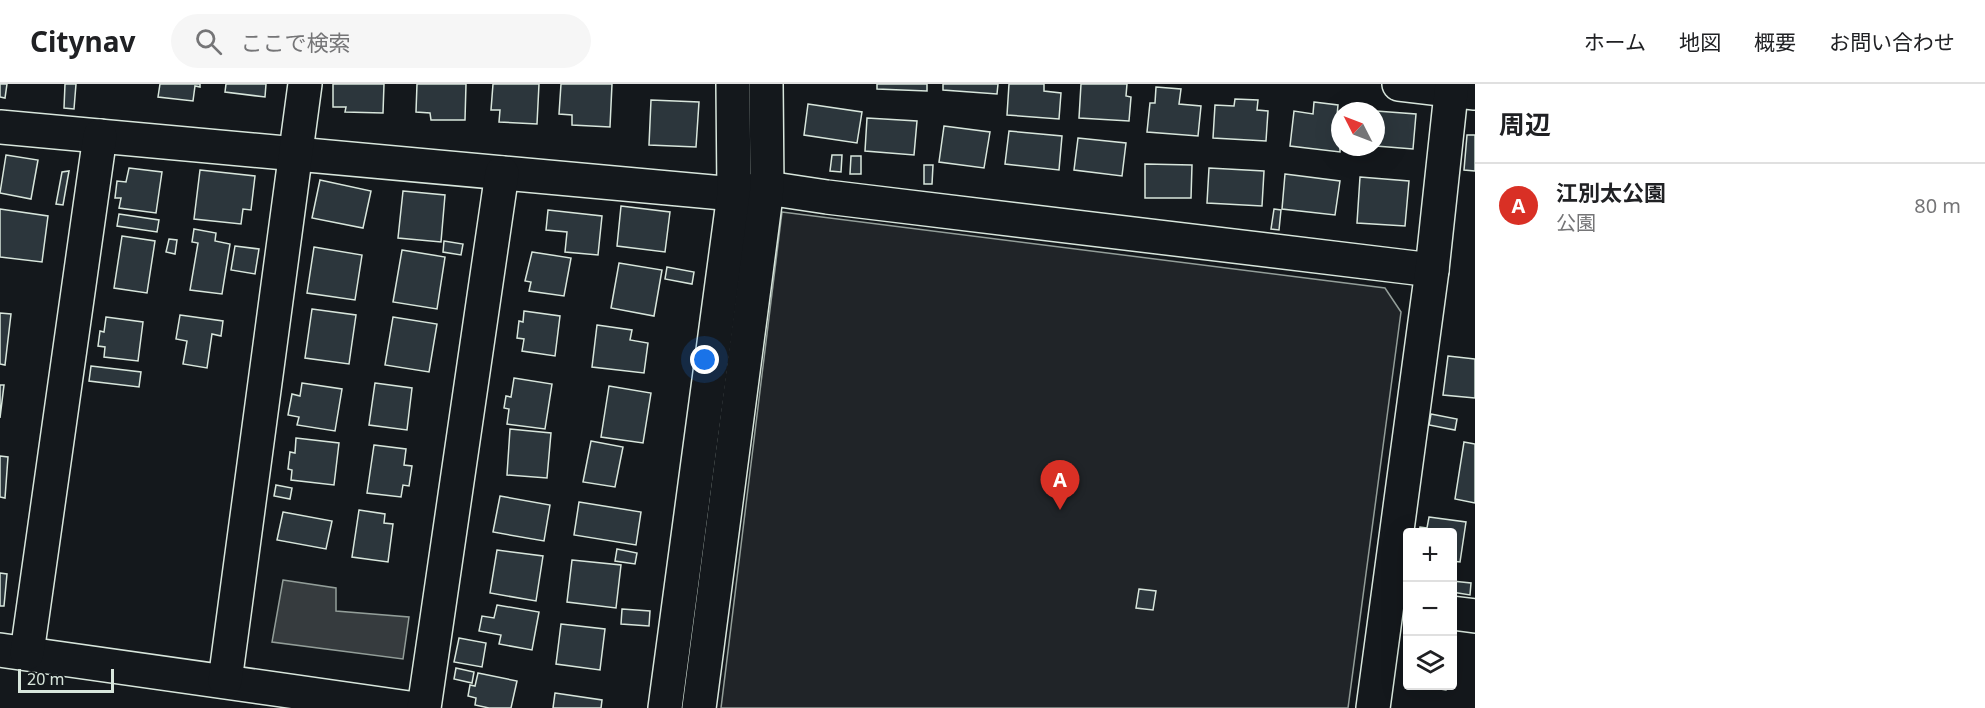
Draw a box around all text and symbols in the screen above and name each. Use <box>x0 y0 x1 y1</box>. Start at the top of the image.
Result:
search box <box>171 14 591 68</box>
text: Citynav <box>30 22 135 60</box>
icon: search <box>192 25 225 58</box>
text: ここで検索 <box>240 27 350 57</box>
text: ホーム <box>1584 28 1646 56</box>
text: 地図 <box>1679 28 1721 56</box>
text: 概要 <box>1754 28 1796 56</box>
text: お問い合わせ <box>1829 28 1955 56</box>
north arrow <box>1331 102 1385 156</box>
text: 周辺 <box>1499 106 1551 142</box>
text: 江別太公園 <box>1556 177 1666 207</box>
text: A <box>1512 192 1525 219</box>
text: 80 m <box>1914 192 1961 219</box>
text: 公園 <box>1556 209 1596 236</box>
your location <box>690 345 719 374</box>
pin: A <box>1040 460 1080 510</box>
map controls <box>1403 528 1457 690</box>
button: + <box>1403 528 1457 582</box>
button: − <box>1403 582 1457 636</box>
button: layers <box>1403 636 1457 690</box>
scale bar <box>18 666 114 694</box>
text: 20 m <box>27 668 64 690</box>

